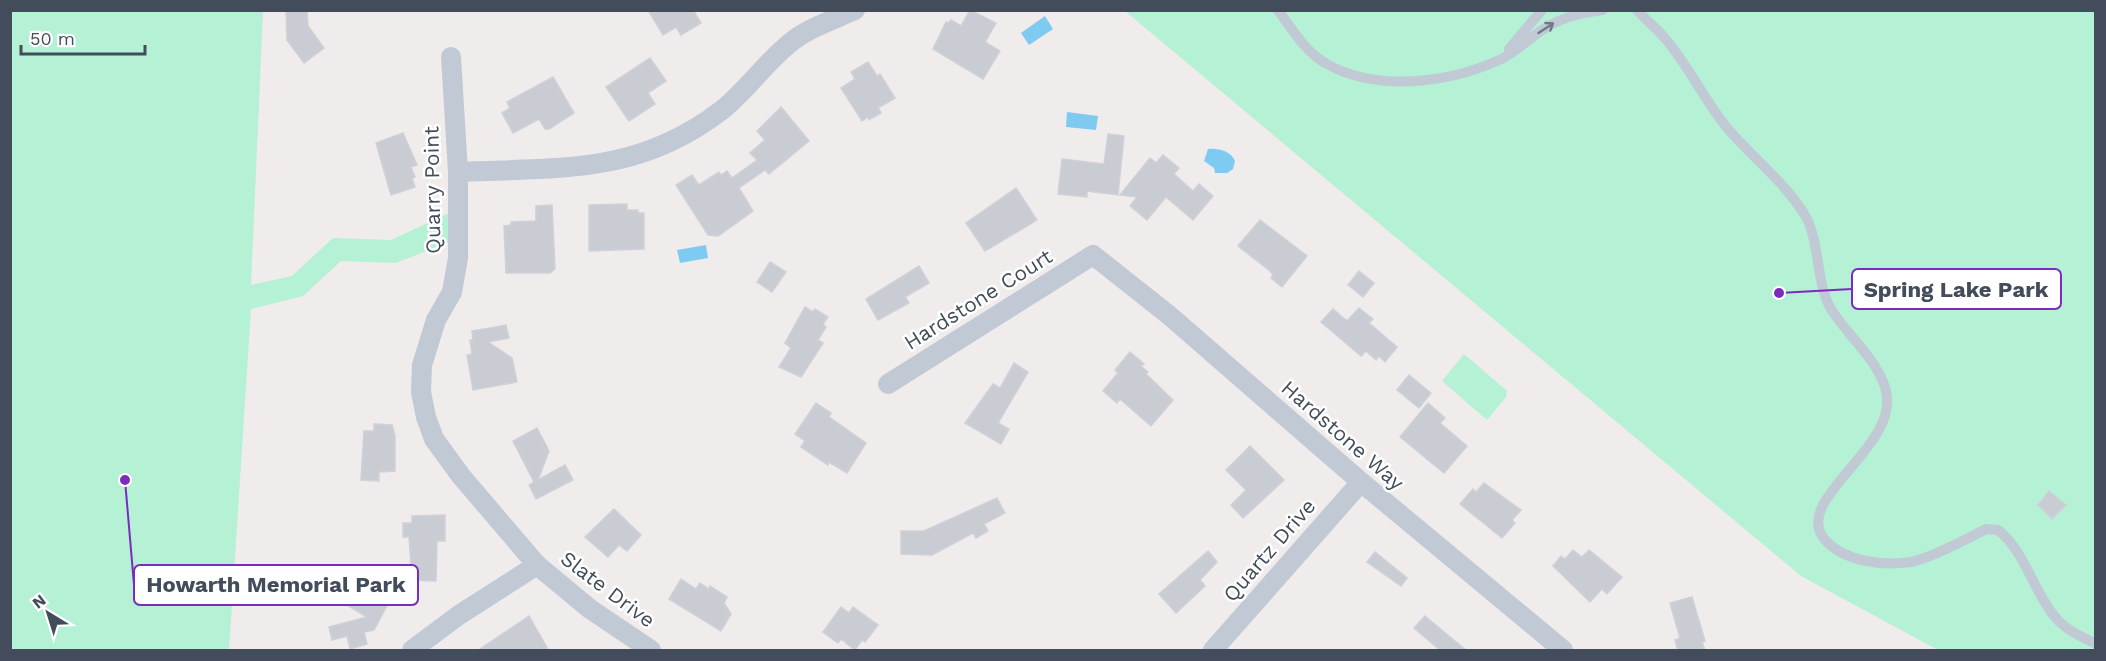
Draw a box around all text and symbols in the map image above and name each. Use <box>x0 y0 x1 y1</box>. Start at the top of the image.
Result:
scale bar <box>21 18 146 56</box>
one-way arrow <box>1537 22 1554 34</box>
text: 50 m <box>30 28 75 49</box>
street label: Quarry Point <box>418 126 446 254</box>
street label: Hardstone Court <box>899 243 1057 355</box>
callout: Spring Lake Park <box>1852 269 2061 309</box>
text: Spring Lake Park <box>1864 277 2049 302</box>
street label: Hardstone Way <box>1277 375 1410 495</box>
street label: Quartz Drive <box>1218 494 1320 606</box>
street label: Slate Drive <box>556 545 660 633</box>
callout: Howarth Memorial Park <box>134 565 418 605</box>
text: Howarth Memorial Park <box>146 572 406 597</box>
north arrow <box>18 583 78 643</box>
text: N <box>29 590 50 613</box>

